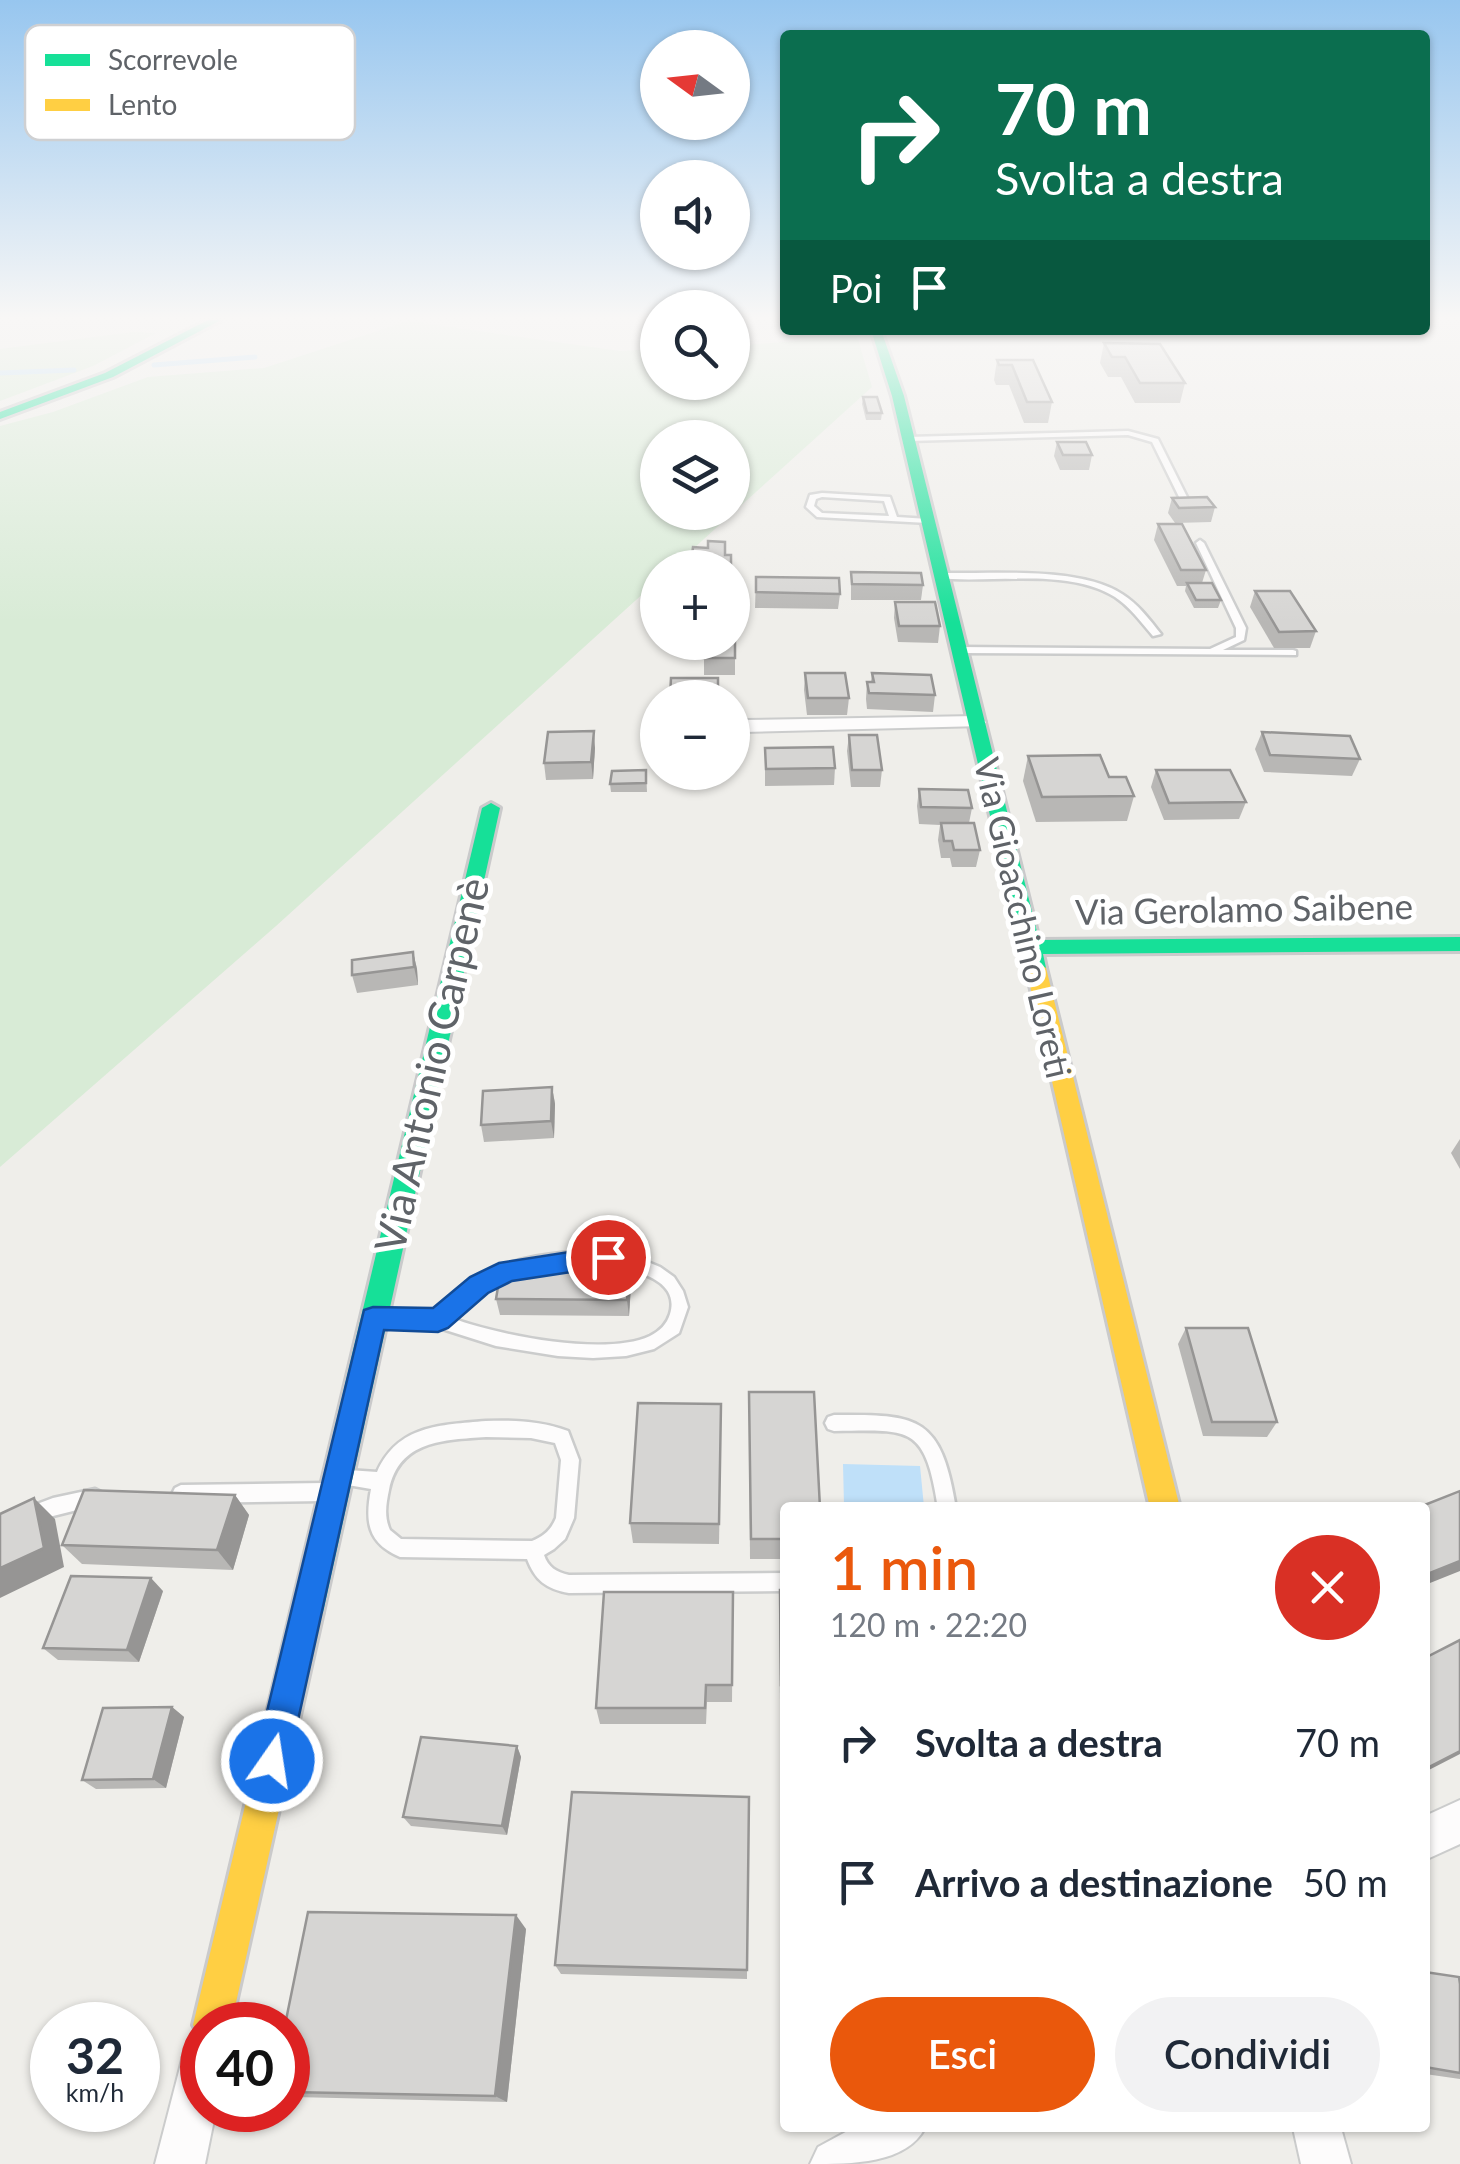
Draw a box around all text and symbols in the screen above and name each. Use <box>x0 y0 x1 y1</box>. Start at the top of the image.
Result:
legend <box>25 25 355 140</box>
north arrow <box>640 30 750 140</box>
map controls <box>640 30 750 790</box>
text: Scorrevole <box>108 42 238 76</box>
text: 70 m <box>995 66 1152 150</box>
icon: right <box>830 70 960 200</box>
text: Lento <box>108 87 177 121</box>
text: Svolta a destra <box>995 151 1284 205</box>
button: sound <box>640 160 750 270</box>
icon: arrive <box>902 260 957 315</box>
text: Poi <box>830 265 882 311</box>
button: search <box>640 290 750 400</box>
button: layers <box>640 420 750 530</box>
button: + <box>640 550 750 660</box>
button: − <box>640 680 750 790</box>
street label: Via Gioacchino Loreti <box>967 753 1081 1082</box>
street label: Via Antonio Carpenè <box>364 873 498 1257</box>
street label: Via Gerolamo Saibene <box>1075 884 1413 932</box>
pin <box>566 1215 651 1300</box>
icon: arrive <box>581 1230 636 1285</box>
text: 1 min <box>830 1531 978 1603</box>
button: close <box>1275 1535 1380 1640</box>
text: 120 m · 22:20 <box>830 1605 1027 1644</box>
position arrow <box>220 1709 324 1813</box>
icon: right <box>830 1715 885 1770</box>
text: Svolta a destra <box>915 1719 1163 1765</box>
text: 70 m <box>1295 1719 1380 1765</box>
icon: arrive <box>830 1855 885 1910</box>
text: Arrivo a destinazione <box>915 1859 1273 1905</box>
text: 50 m <box>1303 1859 1388 1905</box>
button: Esci <box>830 1997 1095 2112</box>
button: Condividi <box>1115 1997 1380 2112</box>
speed limit sign: 40 <box>180 2002 310 2132</box>
text: 32 <box>66 2025 124 2085</box>
text: km/h <box>66 2077 124 2107</box>

